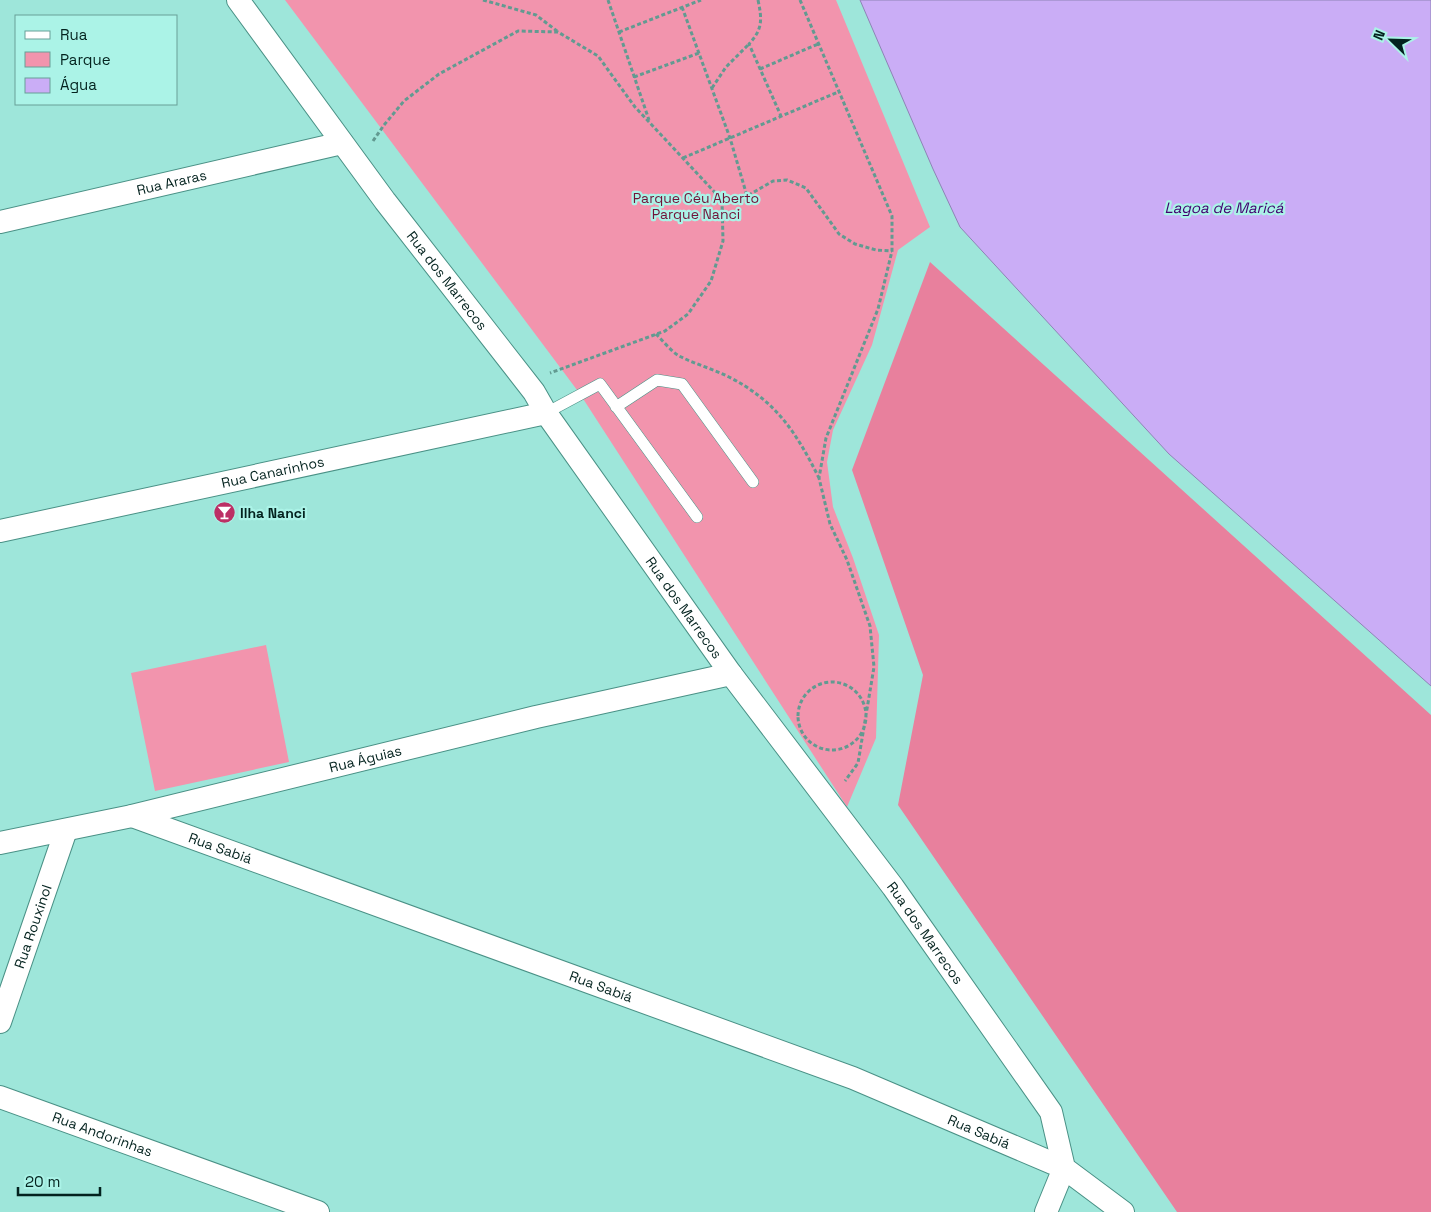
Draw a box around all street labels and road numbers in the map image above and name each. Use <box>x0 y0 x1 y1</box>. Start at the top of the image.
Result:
street label: Rua Araras <box>135 166 208 199</box>
street label: Rua dos Marrecos <box>403 227 491 334</box>
street label: Rua Canarinhos <box>220 452 326 492</box>
street label: Rua dos Marrecos <box>642 553 726 662</box>
street label: Rua Águias <box>327 741 404 776</box>
street label: Rua Sabiá <box>186 828 255 868</box>
street label: Rua dos Marrecos <box>883 878 967 988</box>
street label: Rua Rouxinol <box>10 882 56 971</box>
street label: Rua Sabiá <box>567 967 635 1006</box>
street label: Rua Andorinhas <box>50 1108 155 1160</box>
street label: Rua Sabiá <box>945 1110 1013 1153</box>

